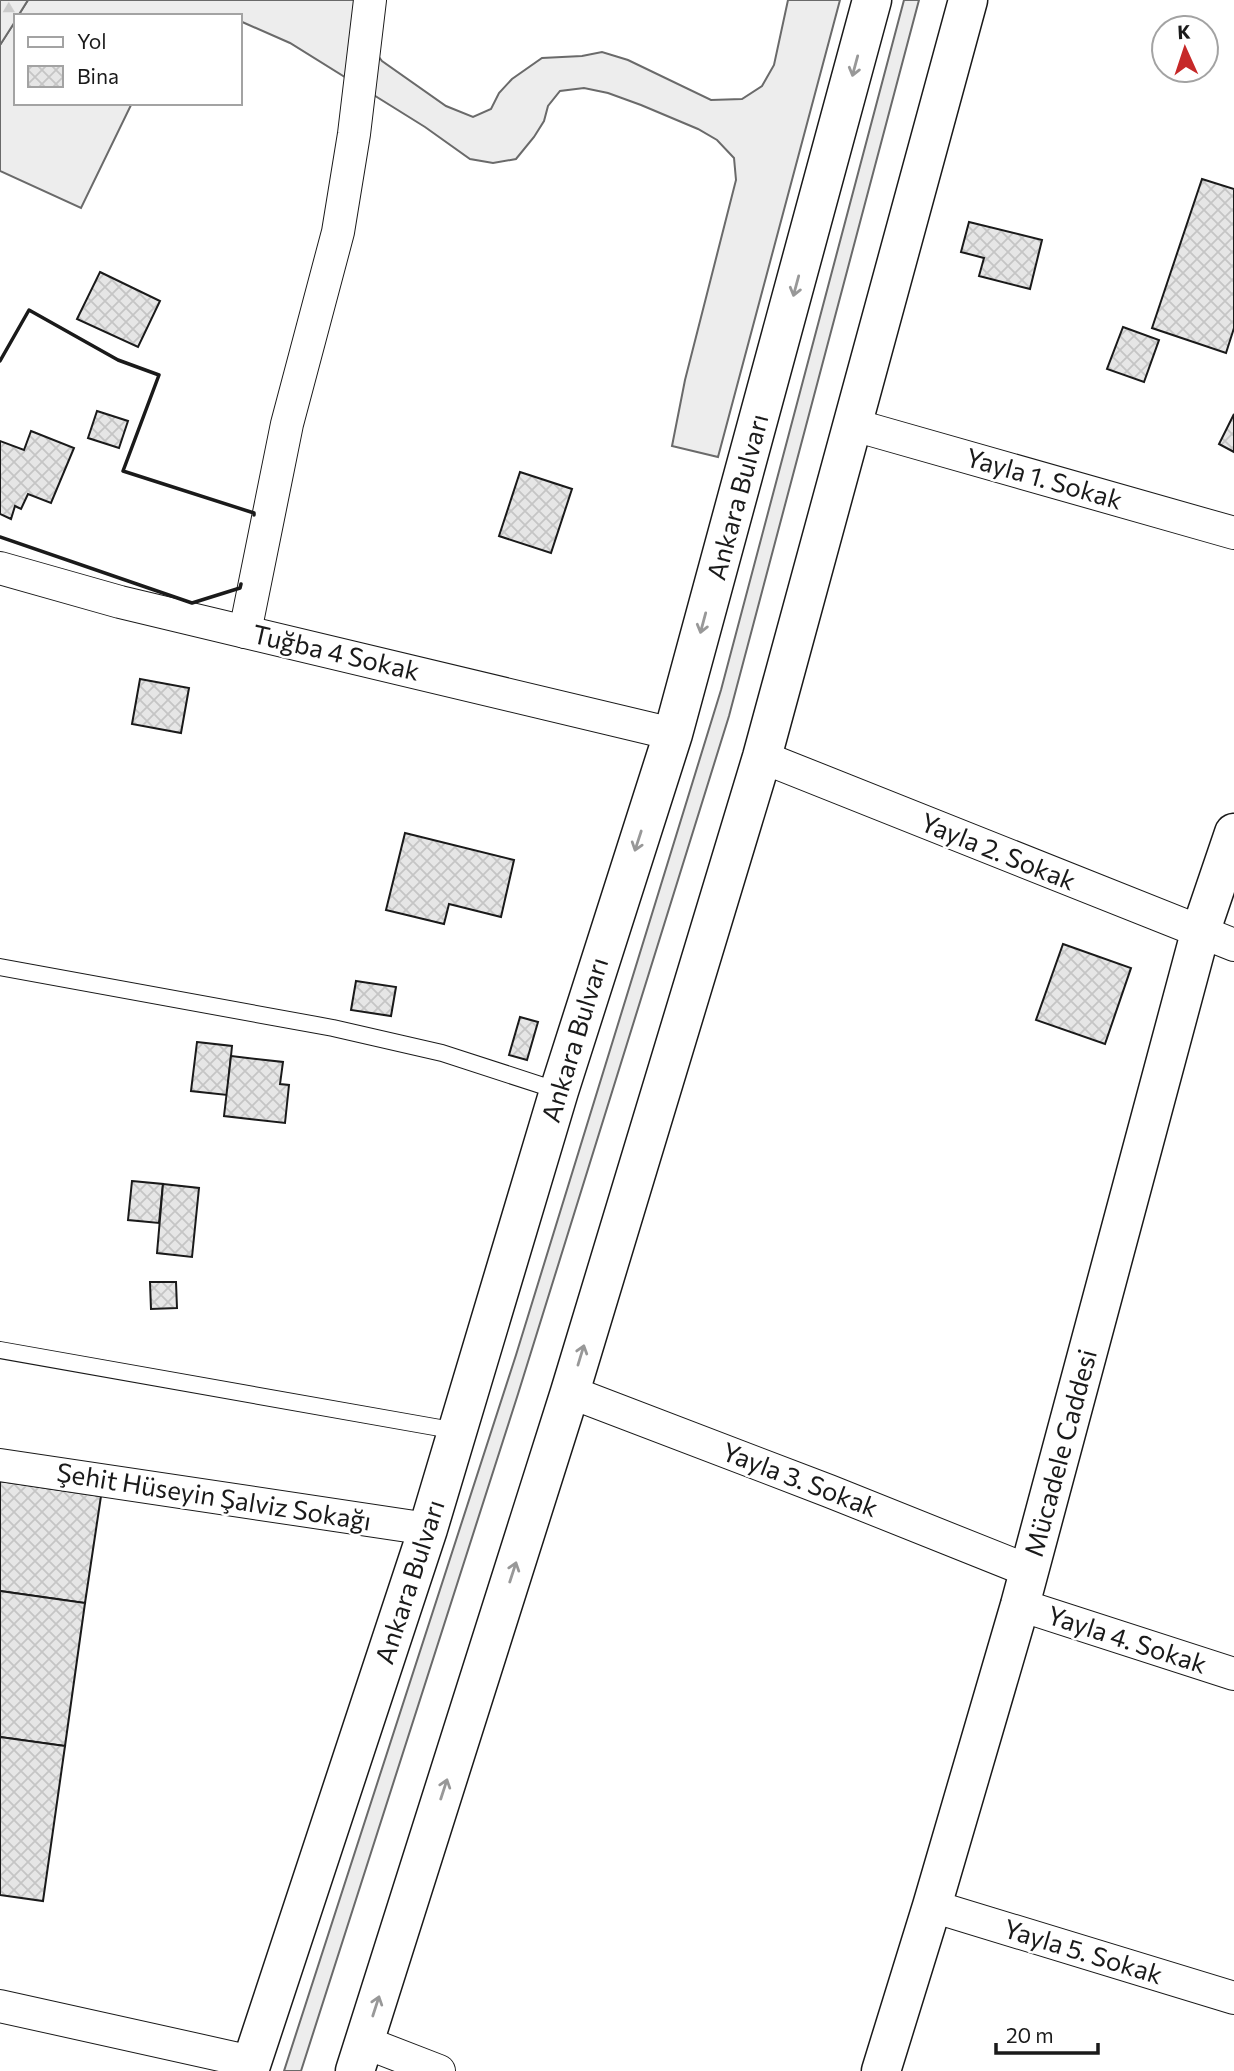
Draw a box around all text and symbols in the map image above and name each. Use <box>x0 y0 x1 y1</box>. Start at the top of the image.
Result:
legend <box>14 14 242 105</box>
north arrow <box>1150 14 1220 84</box>
text: K <box>1177 20 1191 43</box>
text: Yol <box>77 28 107 53</box>
one-way arrow <box>848 54 861 77</box>
text: Bina <box>77 63 119 88</box>
one-way arrow <box>789 274 802 297</box>
street label: Ankara Bulvarı <box>699 410 774 583</box>
street label: Yayla 1. Sokak <box>963 440 1126 515</box>
one-way arrow <box>696 611 709 634</box>
street label: Tuğba 4 Sokak <box>250 617 423 686</box>
street label: Yayla 2. Sokak <box>917 805 1081 896</box>
one-way arrow <box>631 830 644 852</box>
street label: Ankara Bulvarı <box>534 953 613 1126</box>
one-way arrow <box>576 1345 589 1367</box>
street label: Mücadele Caddesi <box>1017 1345 1102 1560</box>
street label: Yayla 3. Sokak <box>718 1435 883 1523</box>
street label: Şehit Hüseyin Şalviz Sokağı <box>55 1455 374 1536</box>
street label: Ankara Bulvarı <box>367 1495 450 1668</box>
one-way arrow <box>508 1562 520 1584</box>
street label: Yayla 4. Sokak <box>1044 1598 1211 1679</box>
one-way arrow <box>439 1779 452 1801</box>
street label: Yayla 5. Sokak <box>1000 1912 1167 1989</box>
one-way arrow <box>370 1995 383 2017</box>
scale bar <box>996 2011 1098 2056</box>
text: 20 m <box>1006 2022 1054 2047</box>

